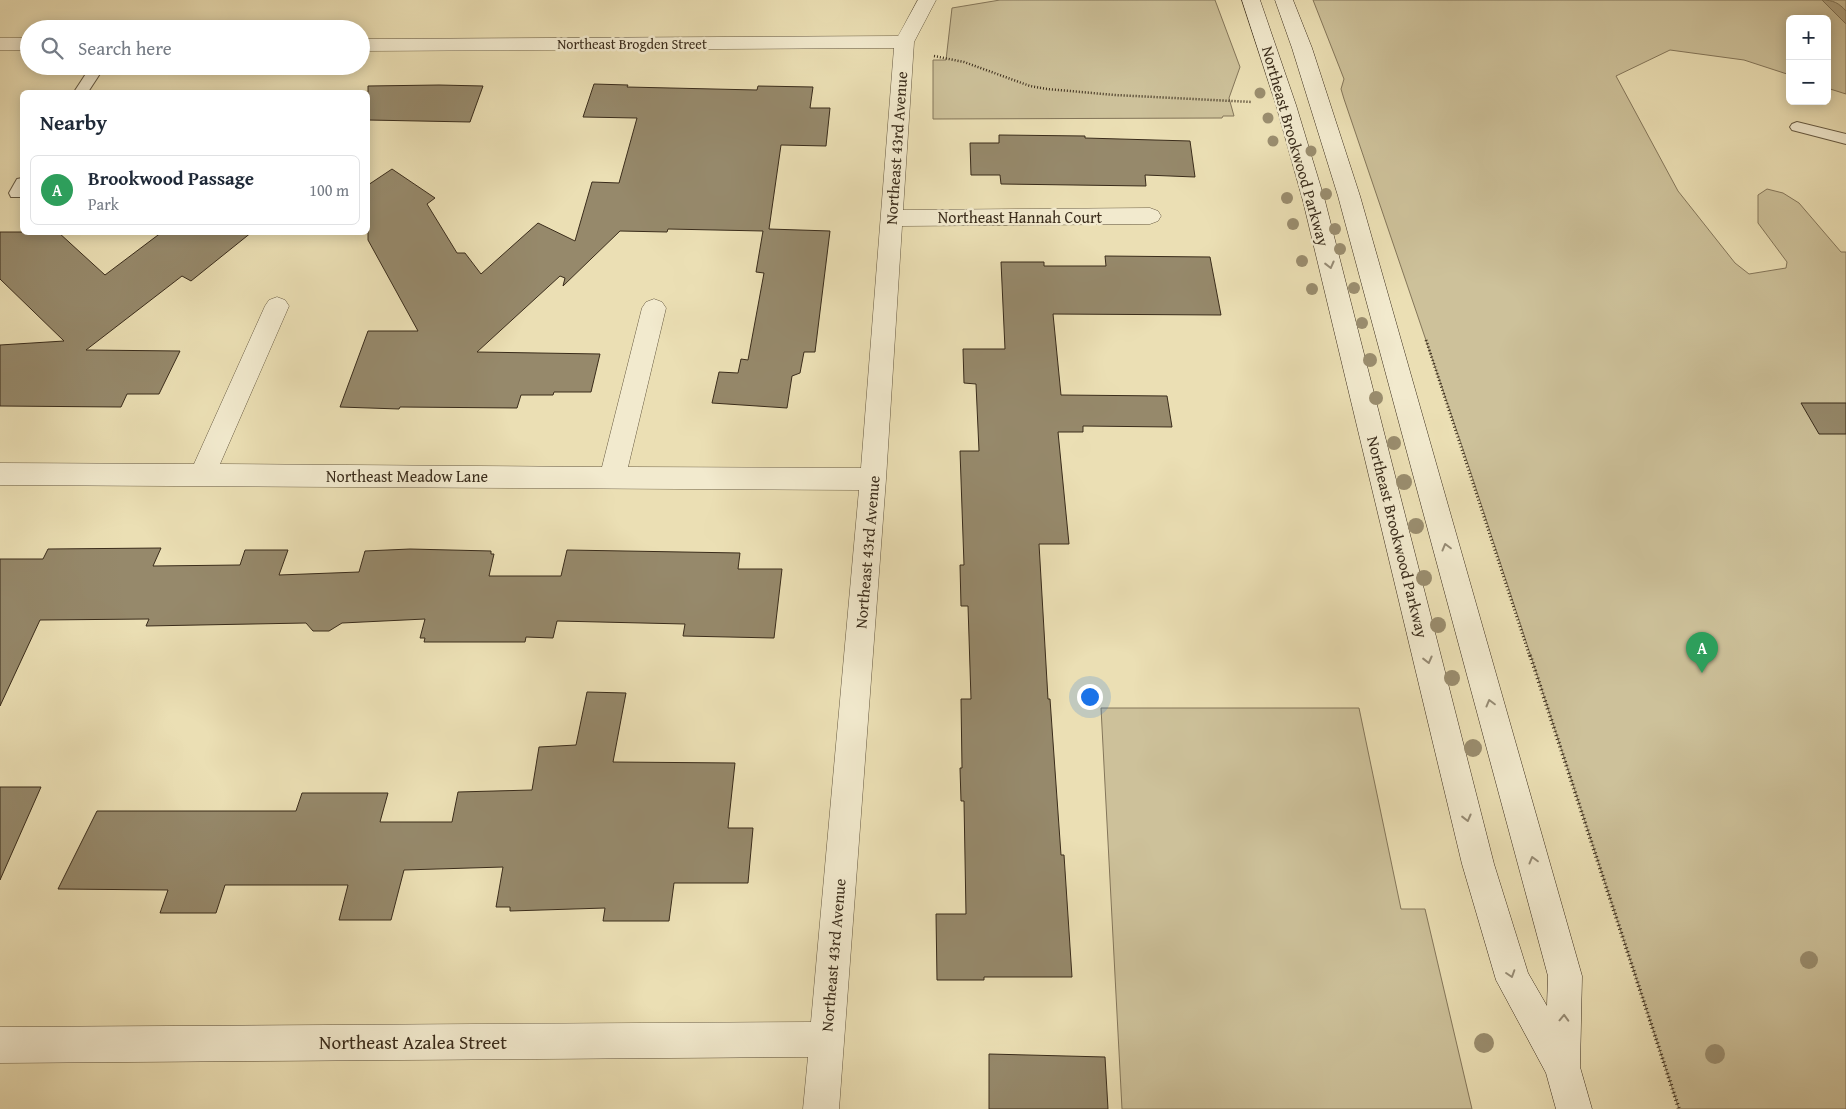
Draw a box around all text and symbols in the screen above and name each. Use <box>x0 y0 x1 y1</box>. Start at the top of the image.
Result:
map controls <box>1786 15 1831 105</box>
button: + <box>1786 15 1831 60</box>
search box <box>20 20 370 75</box>
icon: search <box>38 34 66 62</box>
text: Search here <box>78 34 172 62</box>
street label: Northeast Brogden Street <box>557 34 707 54</box>
street label: Northeast Brookwood Parkway <box>1256 43 1336 249</box>
button: − <box>1786 60 1831 105</box>
street label: Northeast 43rd Avenue <box>879 71 913 225</box>
text: Nearby <box>40 107 107 138</box>
text: Brookwood Passage <box>88 164 254 192</box>
text: A <box>52 178 62 202</box>
text: 100 m <box>309 178 349 202</box>
text: Park <box>88 192 119 216</box>
street label: Northeast Hannah Court <box>938 205 1103 229</box>
one-way arrow <box>1324 260 1335 269</box>
street label: Northeast Brookwood Parkway <box>1361 433 1435 641</box>
street label: Northeast Meadow Lane <box>326 464 488 488</box>
street label: Northeast 43rd Avenue <box>848 474 886 630</box>
one-way arrow <box>1442 543 1452 551</box>
pin: A <box>1686 632 1718 673</box>
one-way arrow <box>1422 656 1433 665</box>
your location <box>1077 684 1103 710</box>
one-way arrow <box>1485 700 1495 708</box>
one-way arrow <box>1461 813 1472 822</box>
one-way arrow <box>1528 856 1539 864</box>
street label: Northeast 43rd Avenue <box>814 877 852 1033</box>
one-way arrow <box>1505 970 1515 978</box>
one-way arrow <box>1558 1014 1569 1022</box>
street label: Northeast Azalea Street <box>319 1028 507 1056</box>

